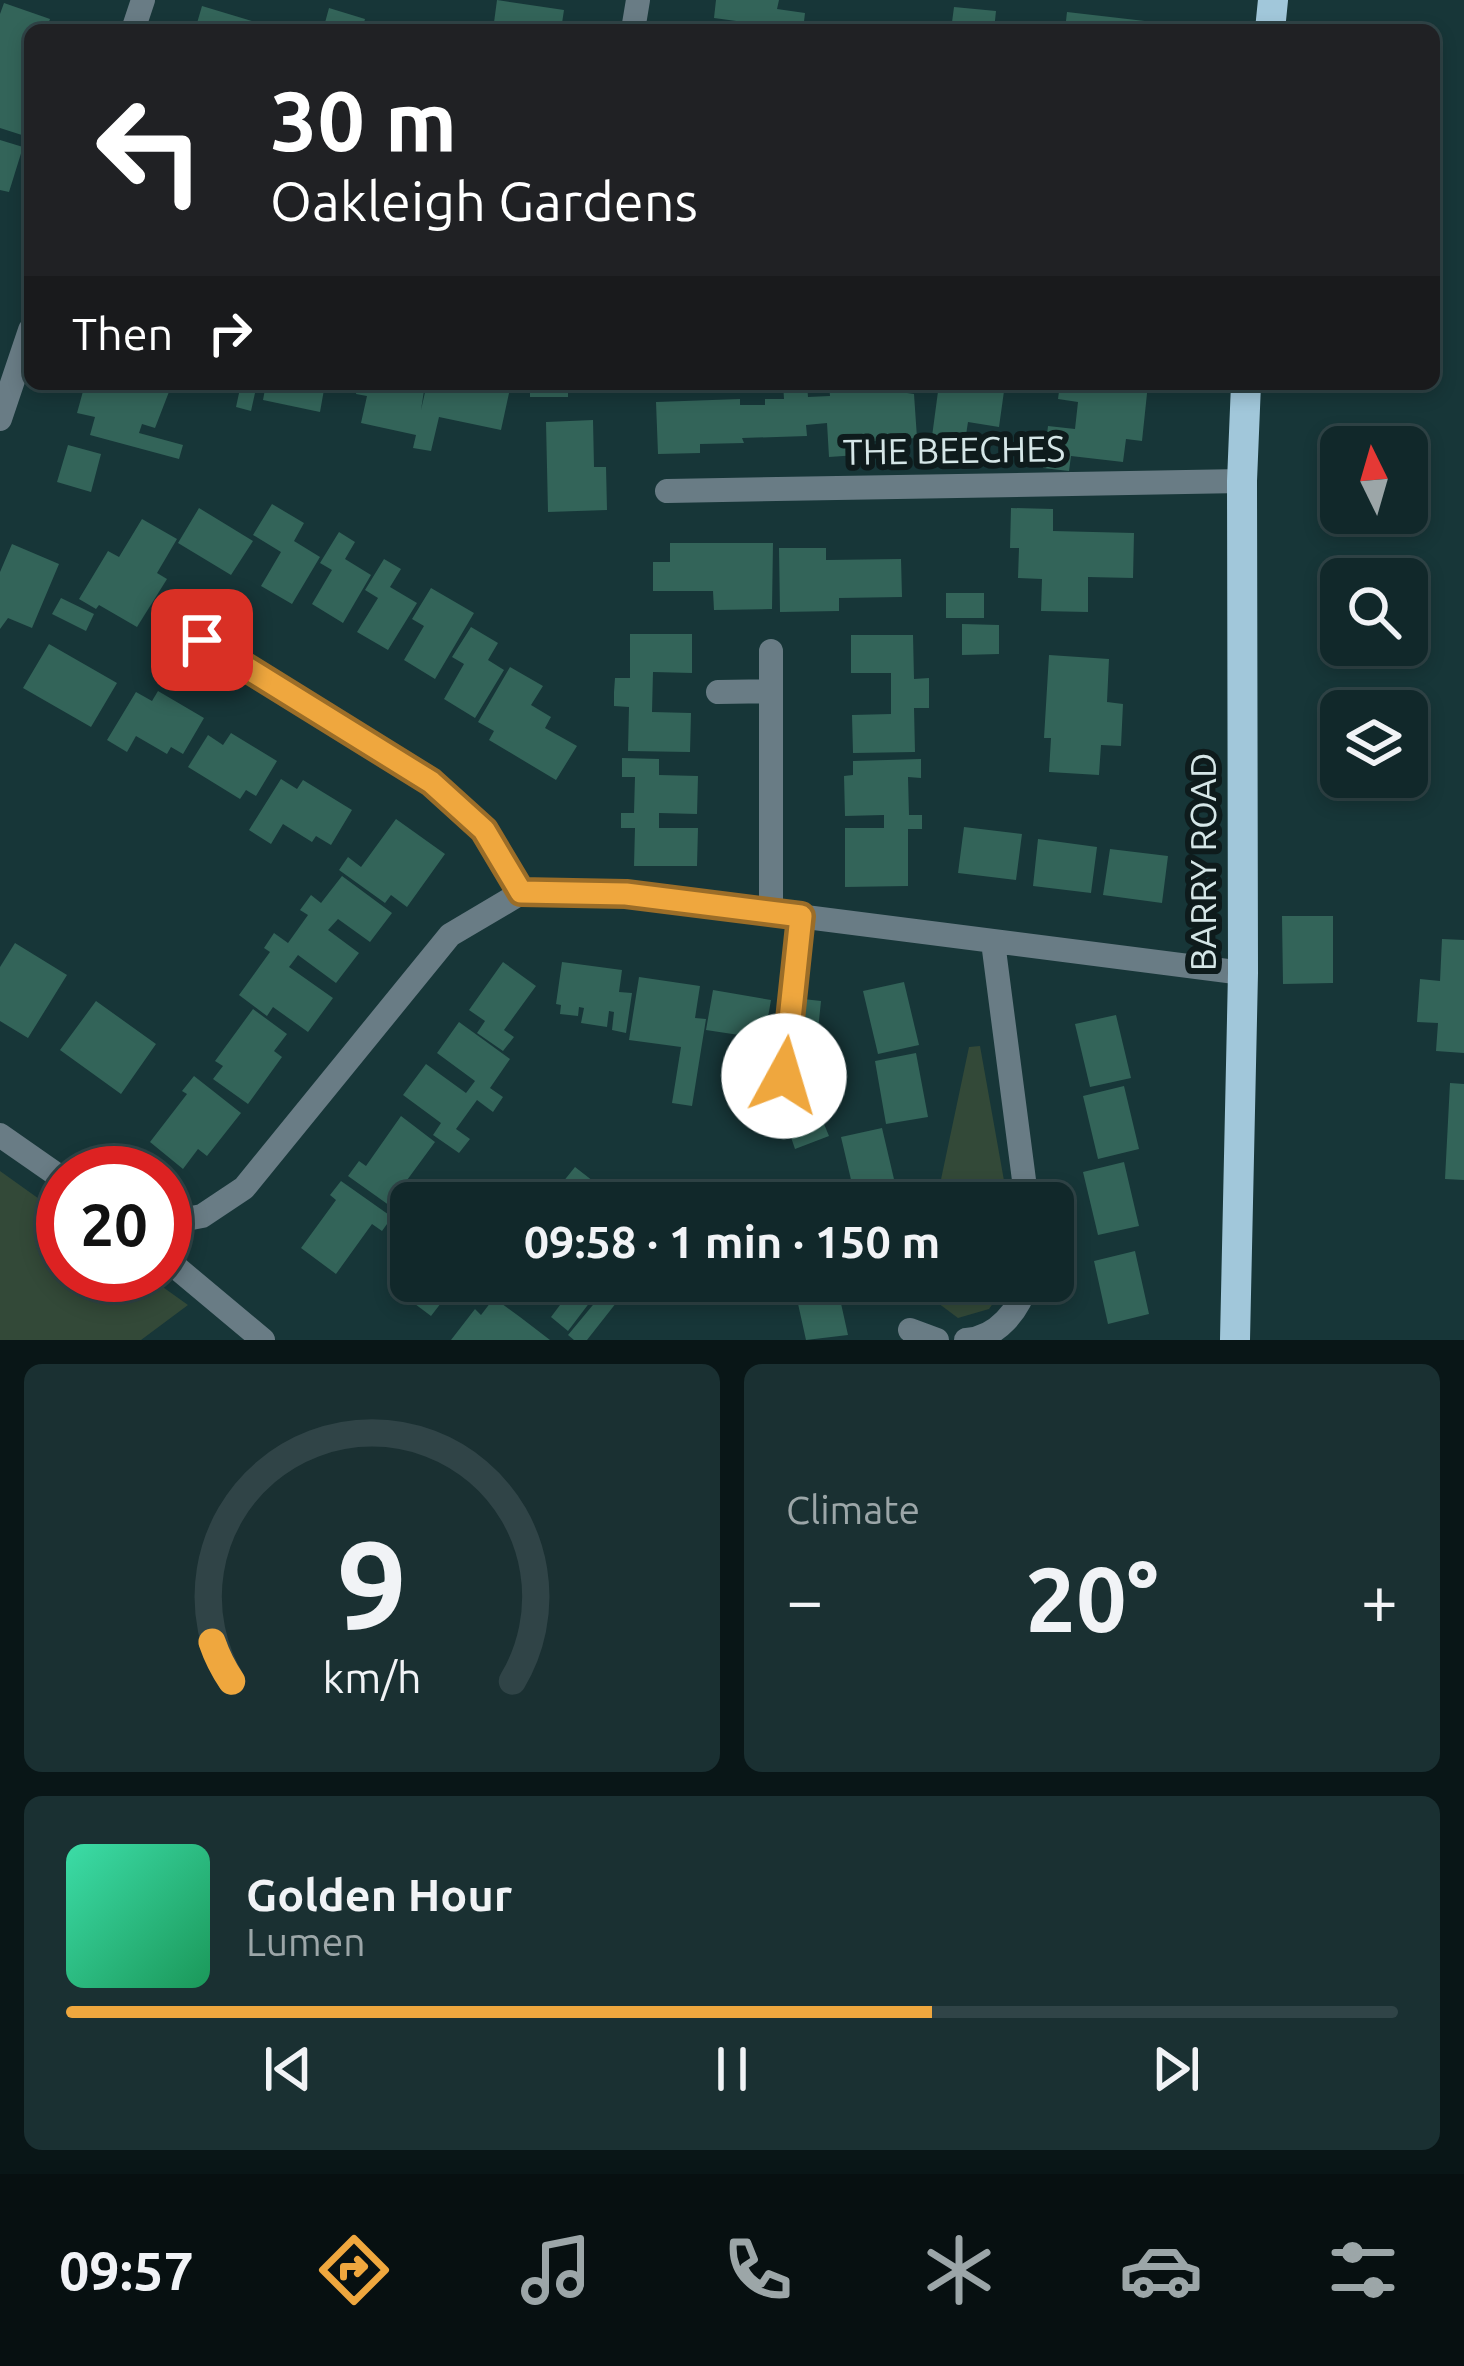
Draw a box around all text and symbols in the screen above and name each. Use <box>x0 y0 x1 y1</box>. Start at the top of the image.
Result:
icon: left <box>72 72 228 228</box>
text: 30 m <box>270 73 457 167</box>
text: Oakleigh Gardens <box>270 171 698 231</box>
icon: right <box>197 300 263 366</box>
text: Then <box>72 308 173 359</box>
north arrow <box>1320 426 1428 534</box>
map controls <box>1320 426 1428 798</box>
street label: THE BEECHES <box>842 427 1066 472</box>
button: search <box>1320 558 1428 666</box>
pin <box>151 589 253 691</box>
icon: arrive <box>169 607 235 673</box>
button: layers <box>1320 690 1428 798</box>
street label: BARRY ROAD <box>1182 753 1223 971</box>
position arrow <box>721 1013 847 1139</box>
speed limit sign: 20 <box>36 1146 192 1302</box>
text: 09:58 · 1 min · 150 m <box>524 1216 940 1267</box>
text: Climate <box>786 1488 920 1531</box>
text: 9 <box>337 1514 407 1654</box>
text: 20° <box>1025 1548 1159 1649</box>
text: − <box>786 1562 823 1636</box>
text: + <box>1361 1562 1398 1636</box>
text: km/h <box>322 1653 422 1701</box>
text: Golden Hour <box>246 1869 512 1920</box>
text: Lumen <box>246 1920 366 1963</box>
icon: previous <box>255 2036 321 2102</box>
icon: pause <box>699 2036 765 2102</box>
icon: next <box>1143 2036 1209 2102</box>
icon: directions <box>312 2228 396 2312</box>
icon: music <box>514 2228 598 2312</box>
icon: phone <box>716 2228 800 2312</box>
icon: climate <box>917 2228 1001 2312</box>
icon: car <box>1119 2228 1203 2312</box>
icon: filters <box>1321 2228 1405 2312</box>
text: 09:57 <box>59 2240 194 2300</box>

